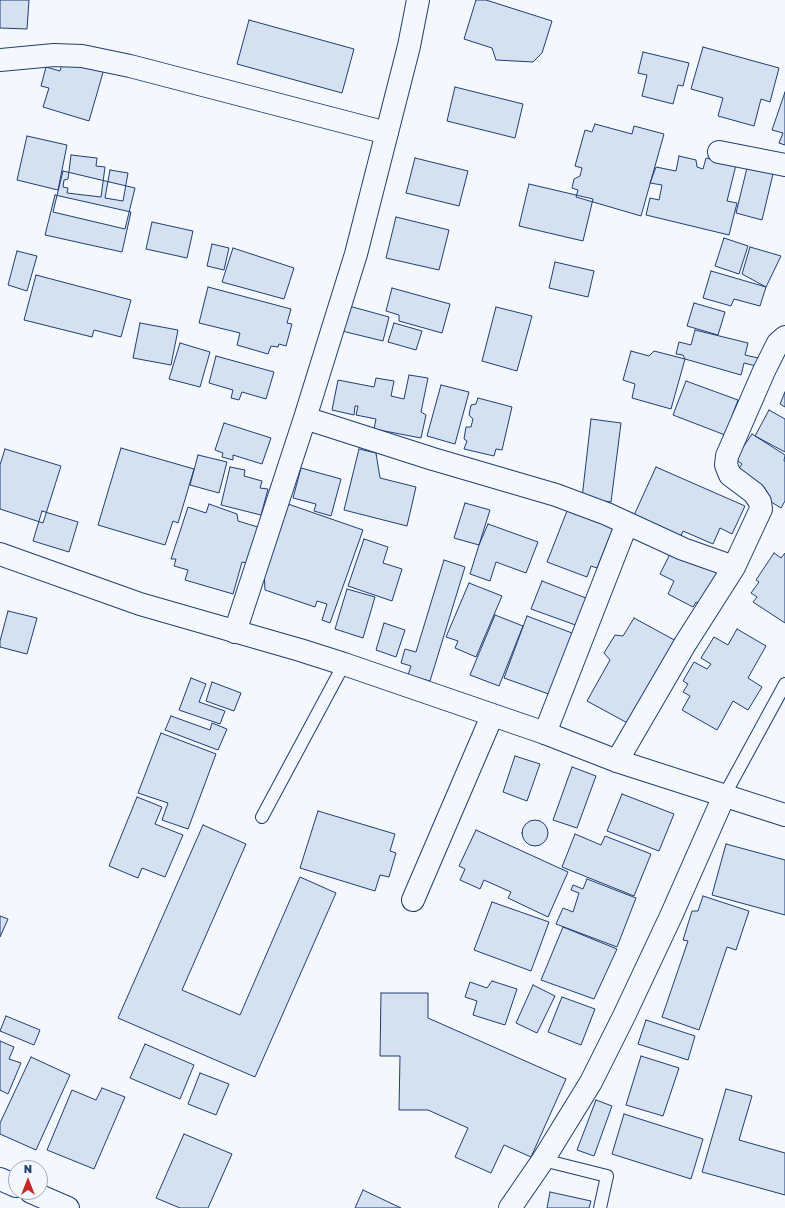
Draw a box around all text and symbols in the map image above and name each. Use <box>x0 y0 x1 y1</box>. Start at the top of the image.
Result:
north arrow <box>8 1160 48 1200</box>
text: N <box>24 1162 32 1175</box>

